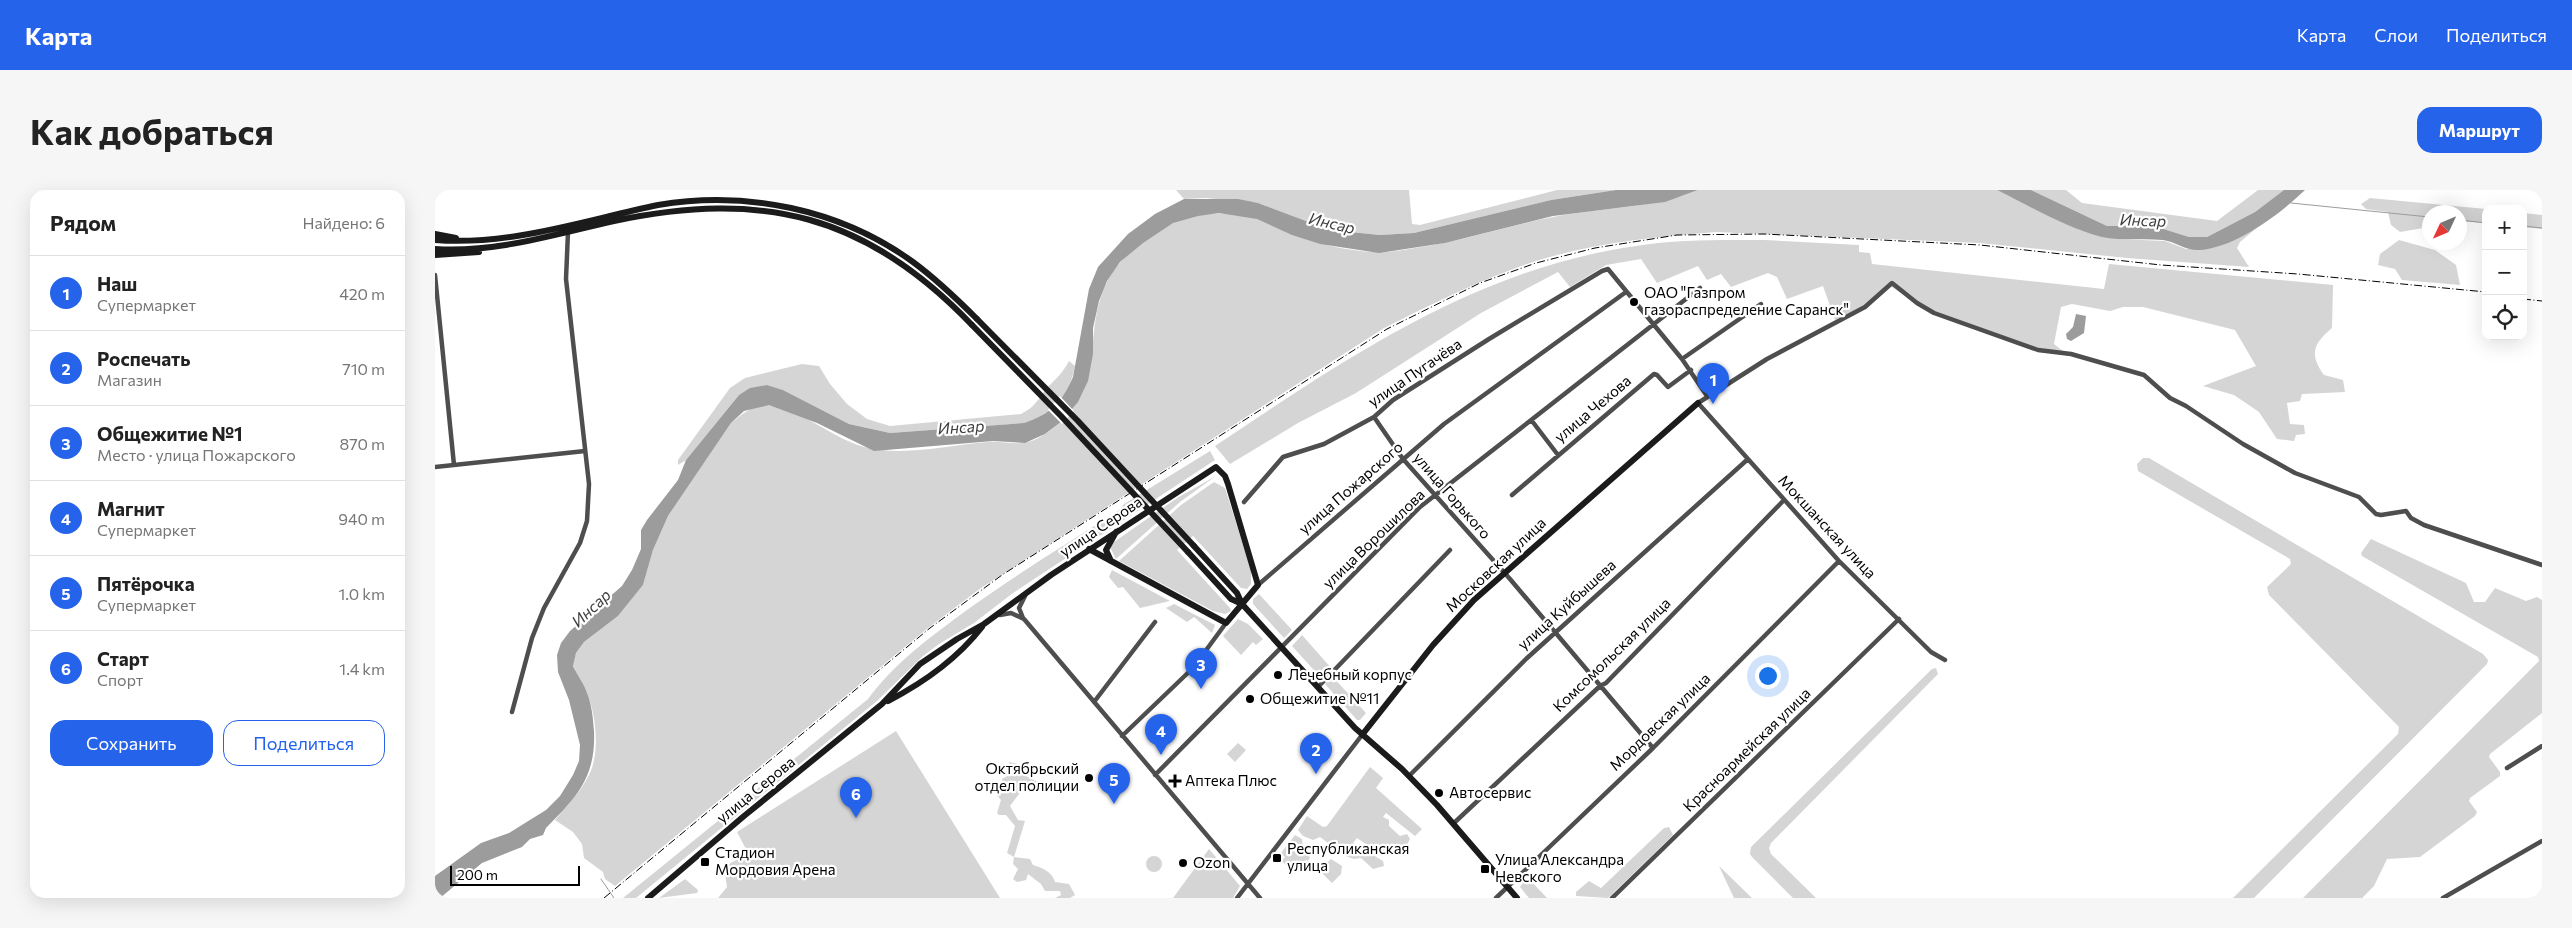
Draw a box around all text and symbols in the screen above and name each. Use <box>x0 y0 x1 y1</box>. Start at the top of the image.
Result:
text: Карта <box>25 21 92 50</box>
text: Карта <box>2297 24 2346 46</box>
text: Слои <box>2374 24 2418 46</box>
text: Поделиться <box>2446 24 2547 46</box>
button: Маршрут <box>2417 107 2542 153</box>
text: Как добраться <box>30 109 274 152</box>
north arrow <box>2422 205 2467 250</box>
map controls <box>2482 205 2527 340</box>
button: + <box>2482 205 2527 250</box>
water label: Инсар <box>1307 208 1357 237</box>
water label: Инсар <box>2119 209 2167 230</box>
text: Рядом <box>50 210 116 235</box>
text: Найдено: 6 <box>302 213 385 232</box>
button: − <box>2482 250 2527 295</box>
text: Наш <box>97 272 137 295</box>
place label: ОАО "Газпром газораспределение Саранск" <box>1644 283 1849 318</box>
text: 1 <box>62 284 70 303</box>
text: 420 m <box>339 284 385 303</box>
text: Супермаркет <box>97 295 196 314</box>
button: locate <box>2482 295 2527 340</box>
marker: ОАО "Газпром газораспределение Саранск" <box>1628 296 1640 308</box>
street label: улица Пугачёва <box>1364 334 1465 410</box>
text: Роспечать <box>97 347 190 370</box>
text: 2 <box>61 359 71 378</box>
text: 710 m <box>342 359 385 378</box>
pin: 1 <box>1697 363 1729 404</box>
text: Магазин <box>97 370 162 389</box>
street label: улица Чехова <box>1550 371 1634 445</box>
water label: Инсар <box>937 415 985 438</box>
text: Общежитие №1 <box>97 422 243 445</box>
text: 3 <box>61 434 71 453</box>
text: 870 m <box>339 434 385 453</box>
street label: улица Пожарского <box>1295 437 1406 537</box>
text: Место · улица Пожарского <box>97 445 296 464</box>
street label: улица Горького <box>1410 448 1495 542</box>
street label: Мокшанская улица <box>1775 471 1880 582</box>
street label: улица Ворошилова <box>1319 485 1428 592</box>
street label: улица Серова <box>1056 492 1145 560</box>
text: Магнит <box>97 497 165 520</box>
text: 4 <box>61 509 71 528</box>
text: 940 m <box>338 509 385 528</box>
street label: Московская улица <box>1442 513 1549 615</box>
text: Супермаркет <box>97 520 196 539</box>
street label: улица Куйбышева <box>1514 555 1619 653</box>
text: Пятёрочка <box>97 572 195 595</box>
text: 5 <box>61 584 71 603</box>
text: 1.0 km <box>339 584 385 603</box>
water label: Инсар <box>567 585 614 631</box>
street label: Комсомольская улица <box>1549 594 1674 715</box>
text: Супермаркет <box>97 595 196 614</box>
text: Старт <box>97 647 149 670</box>
pin: 3 <box>1185 648 1217 689</box>
text: 6 <box>61 659 71 678</box>
text: 1.4 km <box>339 659 385 678</box>
your location <box>1755 663 1781 689</box>
place label: Лечебный корпус <box>1288 665 1412 683</box>
marker: Лечебный корпус <box>1272 669 1284 681</box>
street label: Мордовская улица <box>1605 669 1713 774</box>
text: Спорт <box>97 670 143 689</box>
street label: Красноармейская улица <box>1679 684 1814 815</box>
place label: Общежитие №11 <box>1260 689 1379 707</box>
marker: Общежитие №11 <box>1244 693 1256 705</box>
pin: 4 <box>1145 714 1177 755</box>
button: Сохранить <box>50 720 213 766</box>
button: Поделиться <box>223 720 385 766</box>
pin: 2 <box>1300 733 1332 774</box>
street label: улица Серова <box>713 752 798 826</box>
place label: Октябрьский отдел полиции <box>975 759 1079 794</box>
pin: 5 <box>1098 763 1130 804</box>
place label: Аптека Плюс <box>1185 771 1277 789</box>
marker: Октябрьский отдел полиции <box>1083 772 1095 784</box>
marker: Аптека Плюс <box>1169 775 1181 787</box>
pin: 6 <box>840 777 872 818</box>
place label: Автосервис <box>1449 783 1531 801</box>
marker: Автосервис <box>1433 787 1445 799</box>
place label: Республиканская улица <box>1287 839 1409 874</box>
place label: Стадион Мордовия Арена <box>715 843 835 878</box>
place label: Улица Александра Невского <box>1495 850 1624 885</box>
marker: Республиканская улица <box>1271 852 1283 864</box>
place label: Ozon <box>1193 853 1230 871</box>
marker: Стадион Мордовия Арена <box>699 856 711 868</box>
marker: Ozon <box>1177 857 1189 869</box>
scale bar <box>450 863 580 886</box>
marker: Улица Александра Невского <box>1479 863 1491 875</box>
text: 200 m <box>457 866 498 883</box>

